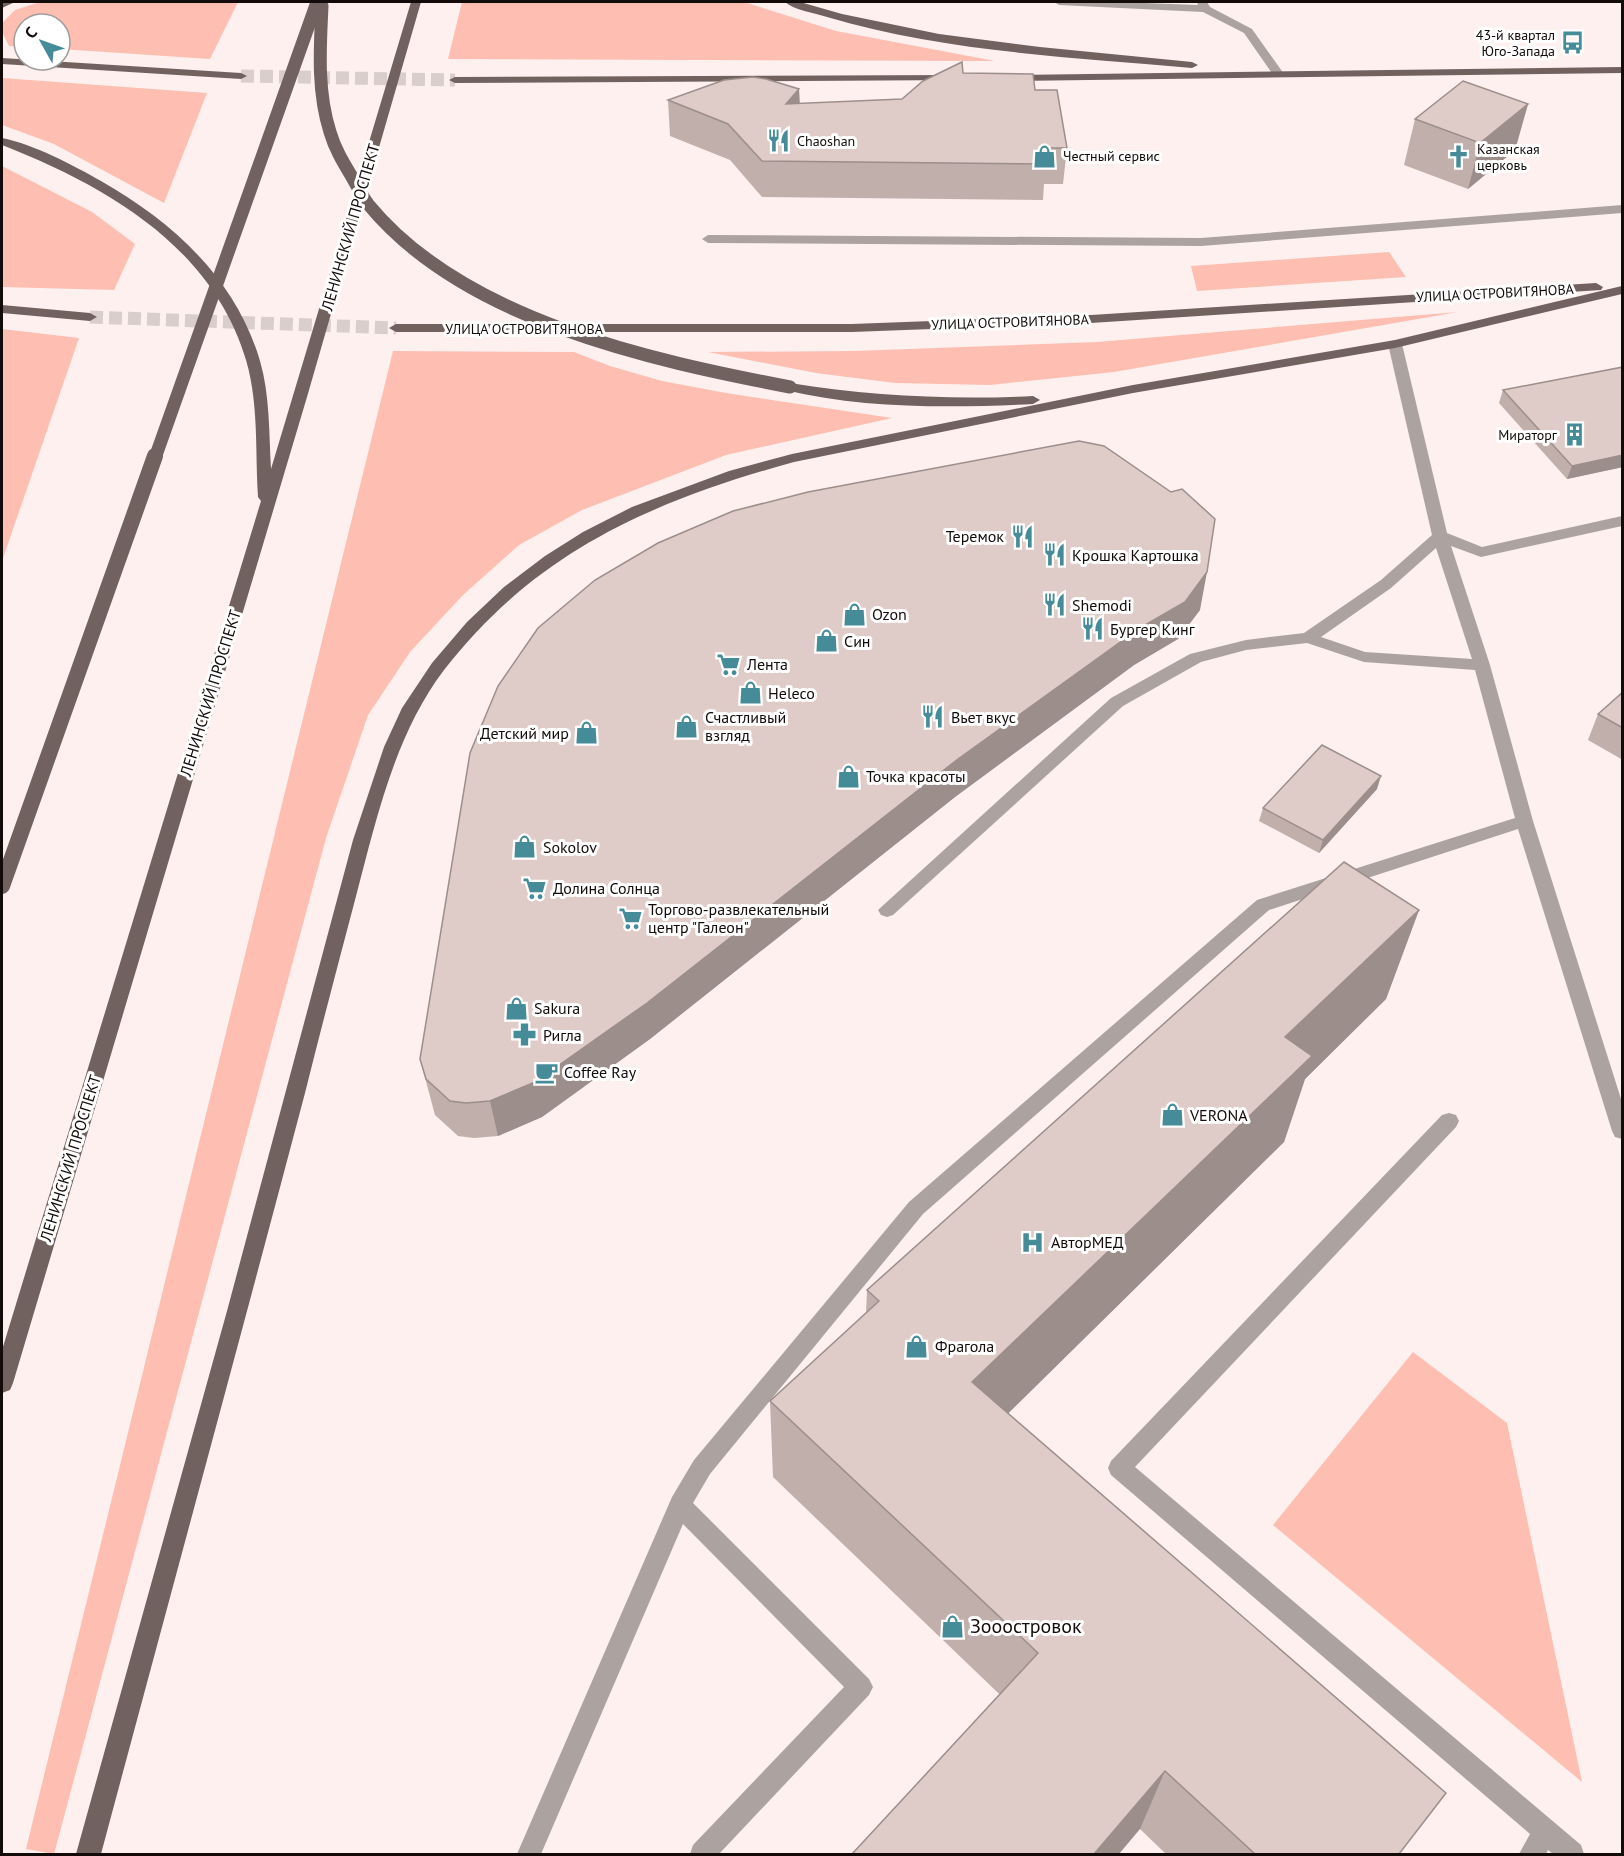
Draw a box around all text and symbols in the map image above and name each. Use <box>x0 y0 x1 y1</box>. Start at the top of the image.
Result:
north arrow <box>12 12 72 72</box>
text: С <box>20 22 41 42</box>
place label: 43-й квартал Юго-Запада <box>1476 26 1555 60</box>
bus stop icon: 43-й квартал Юго-Запада <box>1560 30 1586 56</box>
restaurant icon: Chaoshan <box>766 128 792 154</box>
place label: Chaoshan <box>797 132 855 150</box>
place label: Казанская церковь <box>1477 140 1540 174</box>
street label: ЛЕНИНСКИЙ ПРОСПЕКТ <box>316 141 383 314</box>
shop icon: Честный сервис <box>1032 143 1058 169</box>
church icon: Казанская церковь <box>1446 144 1472 170</box>
place label: Честный сервис <box>1063 147 1160 165</box>
street label: УЛИЦА ОСТРОВИТЯНОВА <box>1416 280 1575 306</box>
street label: УЛИЦА ОСТРОВИТЯНОВА <box>931 310 1090 334</box>
street label: УЛИЦА ОСТРОВИТЯНОВА <box>445 320 604 338</box>
building icon: Мираторг <box>1562 422 1588 448</box>
place label: Мираторг <box>1498 426 1558 444</box>
restaurant icon: Теремок <box>1009 523 1035 549</box>
place label: Теремок <box>946 526 1004 546</box>
restaurant icon: Крошка Картошка <box>1041 542 1067 568</box>
place label: Крошка Картошка <box>1072 545 1199 565</box>
restaurant icon: Shemodi <box>1041 592 1067 618</box>
place label: Shemodi <box>1072 595 1132 615</box>
shop icon: Ozon <box>841 601 867 627</box>
place label: Ozon <box>872 604 907 624</box>
street label: ЛЕНИНСКИЙ ПРОСПЕКТ <box>175 607 245 780</box>
restaurant icon: Бургер Кинг <box>1079 616 1105 642</box>
place label: Бургер Кинг <box>1110 619 1195 639</box>
shop icon: Син <box>813 628 839 654</box>
place label: Син <box>844 631 871 651</box>
supermarket icon: Лента <box>716 651 742 677</box>
place label: Лента <box>746 654 788 674</box>
shop icon: Heleco <box>737 680 763 706</box>
place label: Heleco <box>768 683 815 703</box>
restaurant icon: Вьет вкус <box>920 704 946 730</box>
place label: Счастливый взгляд <box>705 707 786 745</box>
place label: Вьет вкус <box>951 707 1016 727</box>
shop icon: Счастливый взгляд <box>674 713 700 739</box>
shop icon: Детский мир <box>574 720 600 746</box>
place label: Детский мир <box>480 723 569 743</box>
shop icon: Точка красоты <box>835 763 861 789</box>
place label: Точка красоты <box>866 766 965 786</box>
shop icon: Sokolov <box>512 834 538 860</box>
place label: Sokolov <box>543 837 597 857</box>
supermarket icon: Долина Солнца <box>522 875 548 901</box>
place label: Долина Солнца <box>553 878 660 898</box>
place label: Торгово-развлекательный центр "Галеон" <box>648 899 829 937</box>
supermarket icon: Торгово-развлекательный центр "Галеон" <box>617 905 643 931</box>
shop icon: Sakura <box>503 995 529 1021</box>
place label: Sakura <box>534 998 580 1018</box>
pharmacy icon: Ригла <box>512 1022 538 1048</box>
place label: Ригла <box>543 1025 582 1045</box>
cafe icon: Coffee Ray <box>533 1059 559 1085</box>
place label: Coffee Ray <box>564 1062 637 1082</box>
street label: ЛЕНИНСКИЙ ПРОСПЕКТ <box>35 1072 105 1245</box>
shop icon: VERONA <box>1159 1102 1185 1128</box>
place label: VERONA <box>1189 1105 1248 1125</box>
hospital icon: АвторМЕД <box>1020 1229 1046 1255</box>
place label: АвторМЕД <box>1051 1232 1124 1252</box>
shop icon: Фрагола <box>904 1333 930 1359</box>
place label: Фрагола <box>935 1336 994 1356</box>
shop icon: Зооостровок <box>939 1613 965 1639</box>
place label: Зооостровок <box>970 1613 1082 1639</box>

